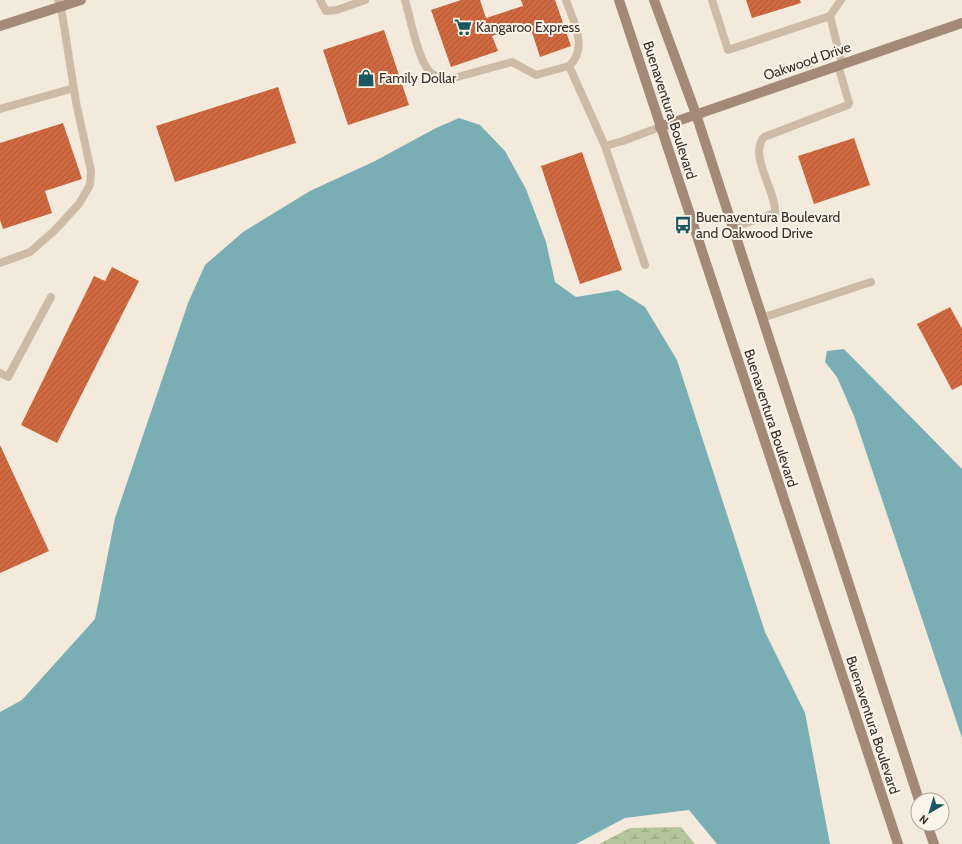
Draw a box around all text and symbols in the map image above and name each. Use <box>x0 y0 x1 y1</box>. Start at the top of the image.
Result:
supermarket icon: Kangaroo Express <box>453 17 473 37</box>
place label: Kangaroo Express <box>476 18 580 36</box>
street label: Oakwood Drive <box>761 38 853 84</box>
street label: Buenaventura Boulevard <box>639 39 701 181</box>
shop icon: Family Dollar <box>356 68 376 88</box>
place label: Family Dollar <box>379 69 457 87</box>
place label: Buenaventura Boulevard and Oakwood Drive <box>696 208 840 242</box>
bus stop icon: Buenaventura Boulevard and Oakwood Drive <box>673 215 693 235</box>
street label: Buenaventura Boulevard <box>740 347 802 489</box>
street label: Buenaventura Boulevard <box>842 654 904 796</box>
north arrow <box>910 792 950 832</box>
text: N <box>916 812 931 828</box>

